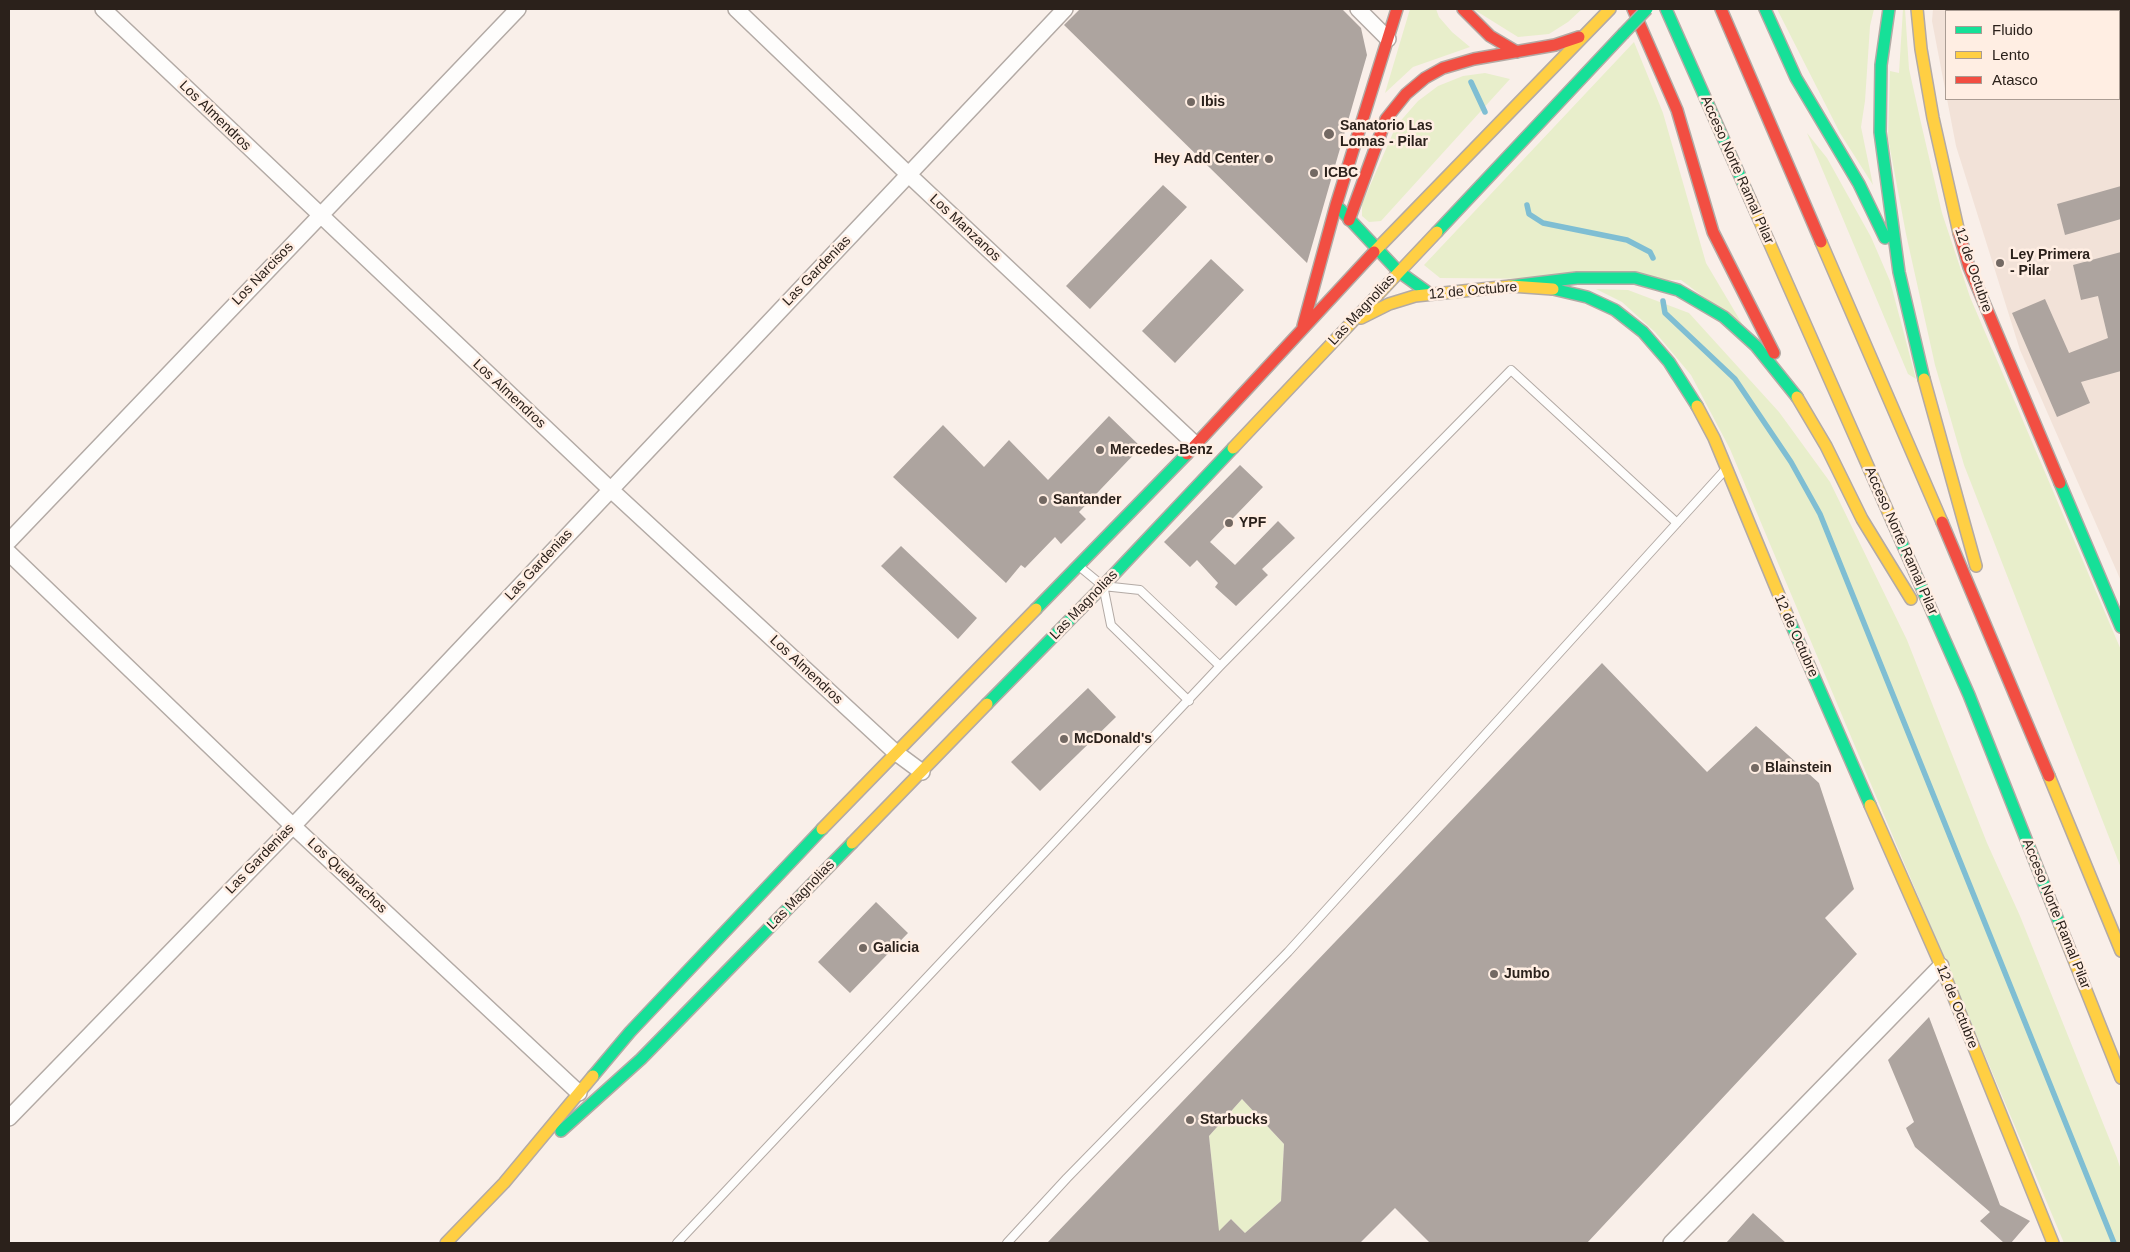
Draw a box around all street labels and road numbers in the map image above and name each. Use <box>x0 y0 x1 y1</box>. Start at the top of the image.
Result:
street label: Los Almendros <box>176 78 254 154</box>
street label: Acceso Norte Ramal Pilar <box>1697 93 1777 247</box>
street label: Los Manzanos <box>926 191 1004 265</box>
street label: 12 de Octubre <box>1951 225 1995 315</box>
street label: Las Gardenias <box>779 232 855 310</box>
street label: Los Narcisos <box>229 239 297 309</box>
street label: Las Magnolias <box>1325 271 1399 349</box>
street label: 12 de Octubre <box>1428 279 1518 303</box>
street label: Los Almendros <box>469 356 549 432</box>
street label: Acceso Norte Ramal Pilar <box>1861 464 1941 618</box>
street label: Las Gardenias <box>502 526 576 604</box>
street label: Las Magnolias <box>1047 567 1121 643</box>
street label: 12 de Octubre <box>1770 592 1822 680</box>
street label: Los Almendros <box>766 632 846 708</box>
street label: Las Gardenias <box>222 820 298 898</box>
street label: Los Quebrachos <box>304 835 390 917</box>
street label: Acceso Norte Ramal Pilar <box>2018 837 2094 991</box>
street label: Las Magnolias <box>764 857 838 933</box>
street label: 12 de Octubre <box>1933 963 1981 1051</box>

